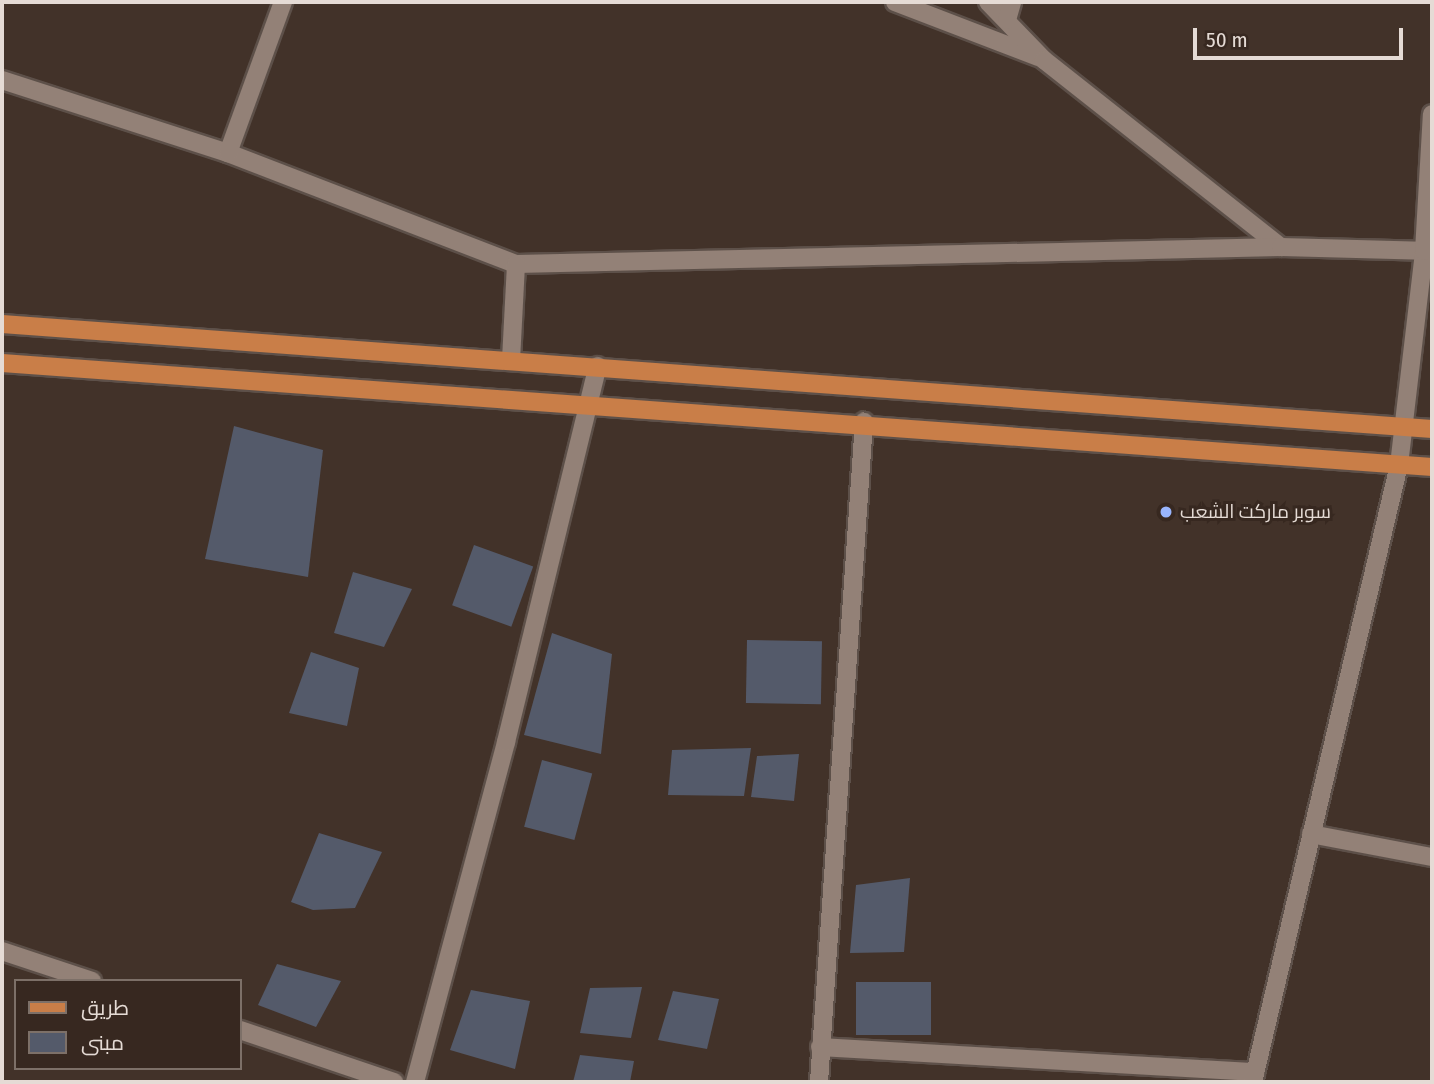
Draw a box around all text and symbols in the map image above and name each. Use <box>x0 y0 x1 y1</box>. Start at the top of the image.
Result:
scale bar <box>1196 14 1406 58</box>
text: 50 m <box>1206 27 1248 53</box>
place label: سوبر ماركت الشعب <box>1180 501 1331 523</box>
marker: سوبر ماركت الشعب <box>1158 504 1174 520</box>
legend <box>14 979 242 1070</box>
text: طريق <box>81 995 129 1021</box>
text: مبنى <box>81 1030 124 1056</box>

